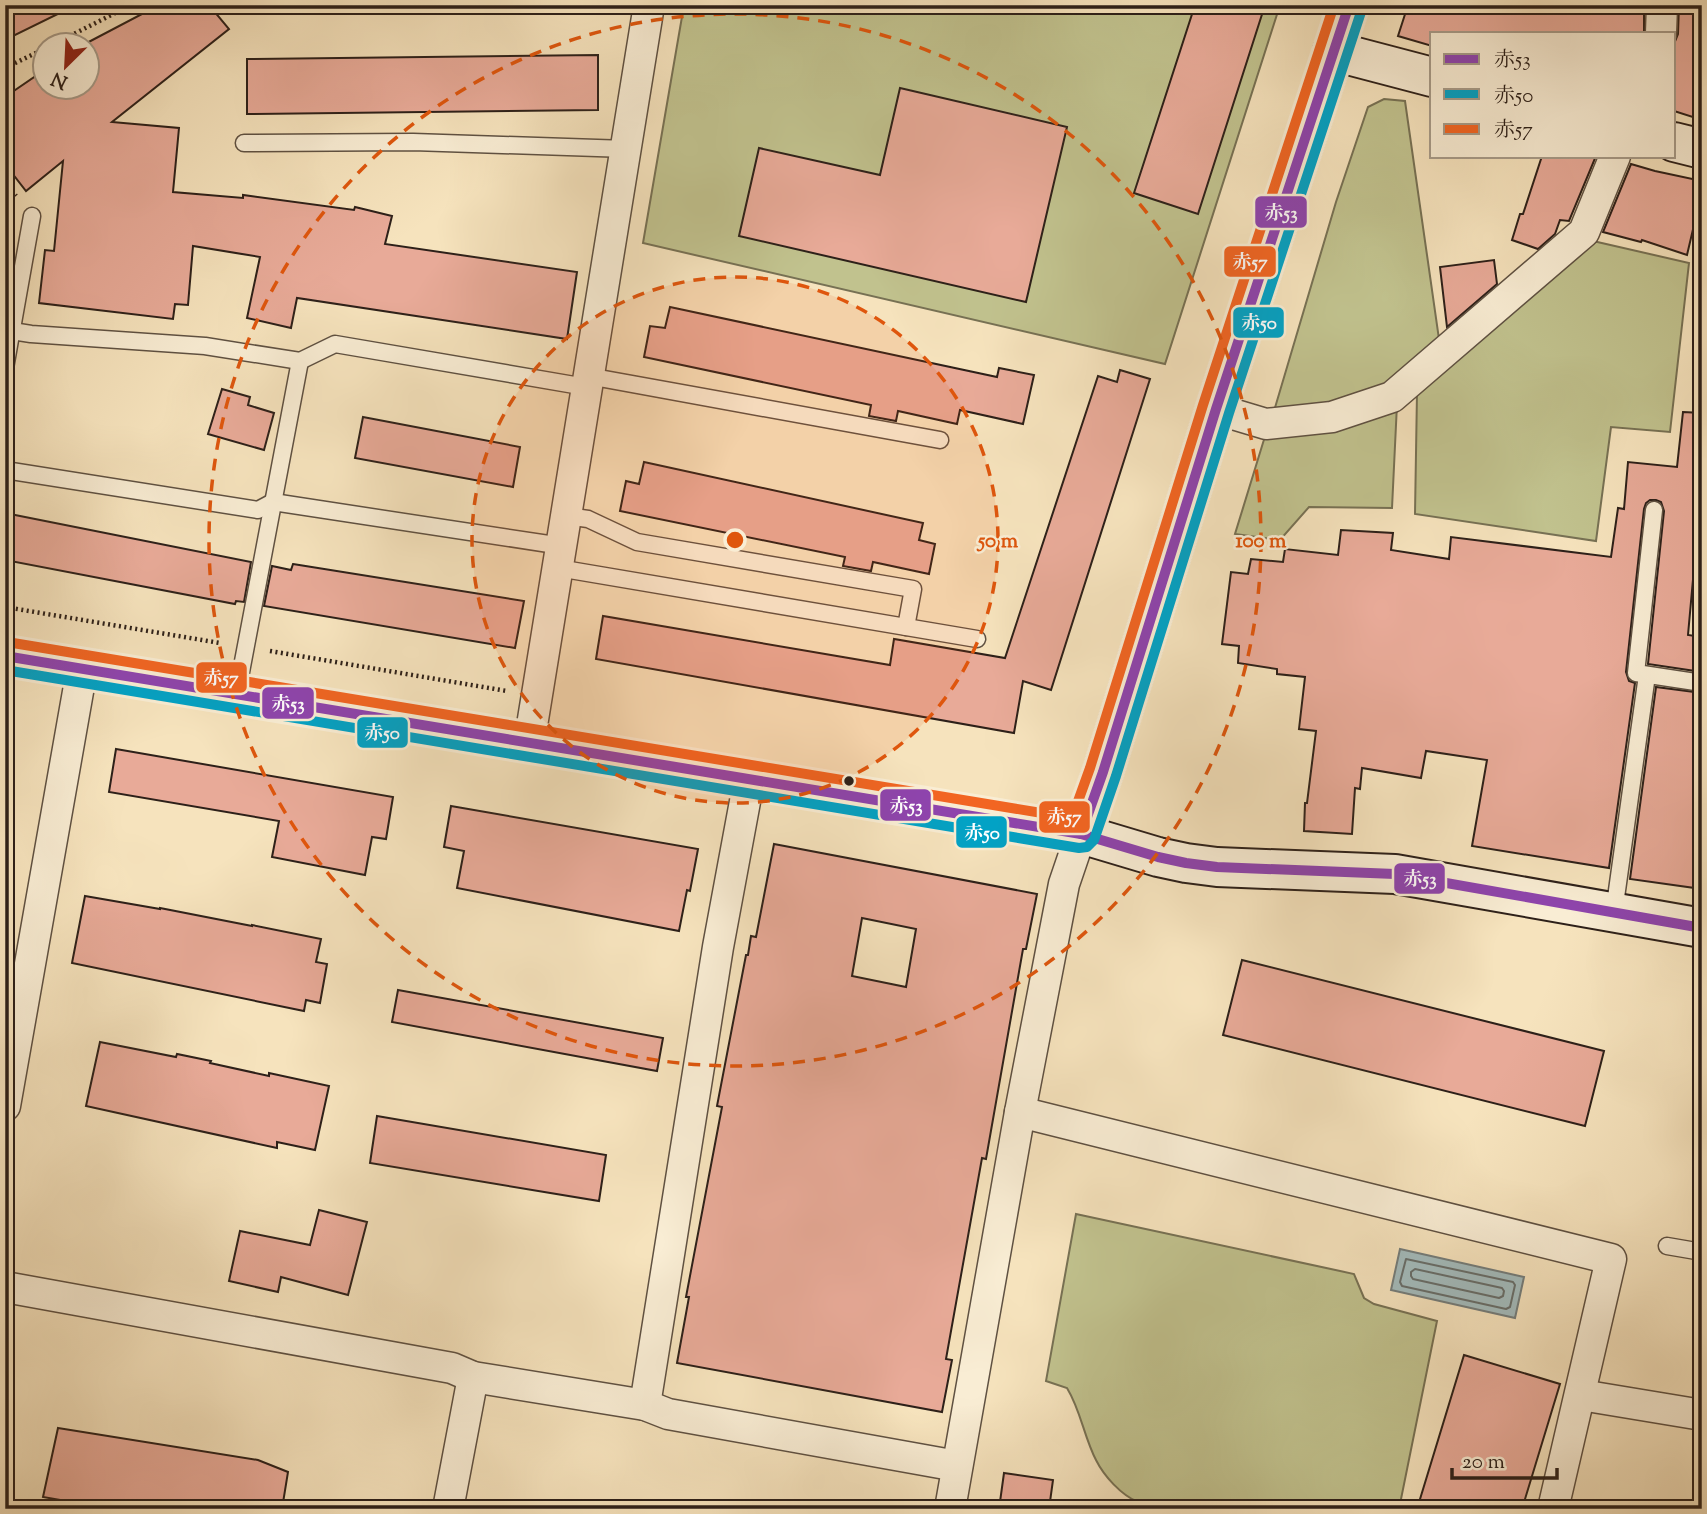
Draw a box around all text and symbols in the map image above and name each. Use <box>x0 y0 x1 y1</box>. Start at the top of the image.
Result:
north arrow <box>32 32 102 102</box>
legend <box>1430 32 1676 158</box>
text: 赤53 <box>1494 46 1531 76</box>
text: N <box>48 64 73 95</box>
text: 赤50 <box>1494 82 1533 112</box>
text: 赤57 <box>1494 116 1533 146</box>
line badge: 赤53 <box>1254 195 1308 229</box>
text: 赤53 <box>1264 201 1298 228</box>
line badge: 赤57 <box>1223 245 1277 278</box>
text: 赤57 <box>1232 250 1268 277</box>
line badge: 赤50 <box>1232 306 1285 339</box>
text: 赤50 <box>1241 311 1277 338</box>
text: 50 m <box>976 527 1019 557</box>
text: 100 m <box>1236 527 1287 557</box>
centre of rings <box>723 528 747 552</box>
line badge: 赤57 <box>195 661 248 694</box>
text: 赤57 <box>203 666 239 693</box>
line badge: 赤53 <box>261 686 315 720</box>
text: 赤53 <box>271 692 305 719</box>
line badge: 赤50 <box>356 716 409 749</box>
text: 赤50 <box>364 721 400 748</box>
unlabelled marker <box>842 774 856 788</box>
line badge: 赤53 <box>879 788 932 822</box>
text: 赤53 <box>889 794 923 821</box>
line badge: 赤57 <box>1038 800 1091 834</box>
text: 赤57 <box>1046 805 1082 832</box>
line badge: 赤50 <box>955 815 1008 849</box>
text: 赤50 <box>964 821 1000 848</box>
line badge: 赤53 <box>1393 862 1446 895</box>
text: 赤53 <box>1403 867 1437 894</box>
scale bar <box>1452 1437 1556 1481</box>
text: 20 m <box>1462 1448 1505 1478</box>

